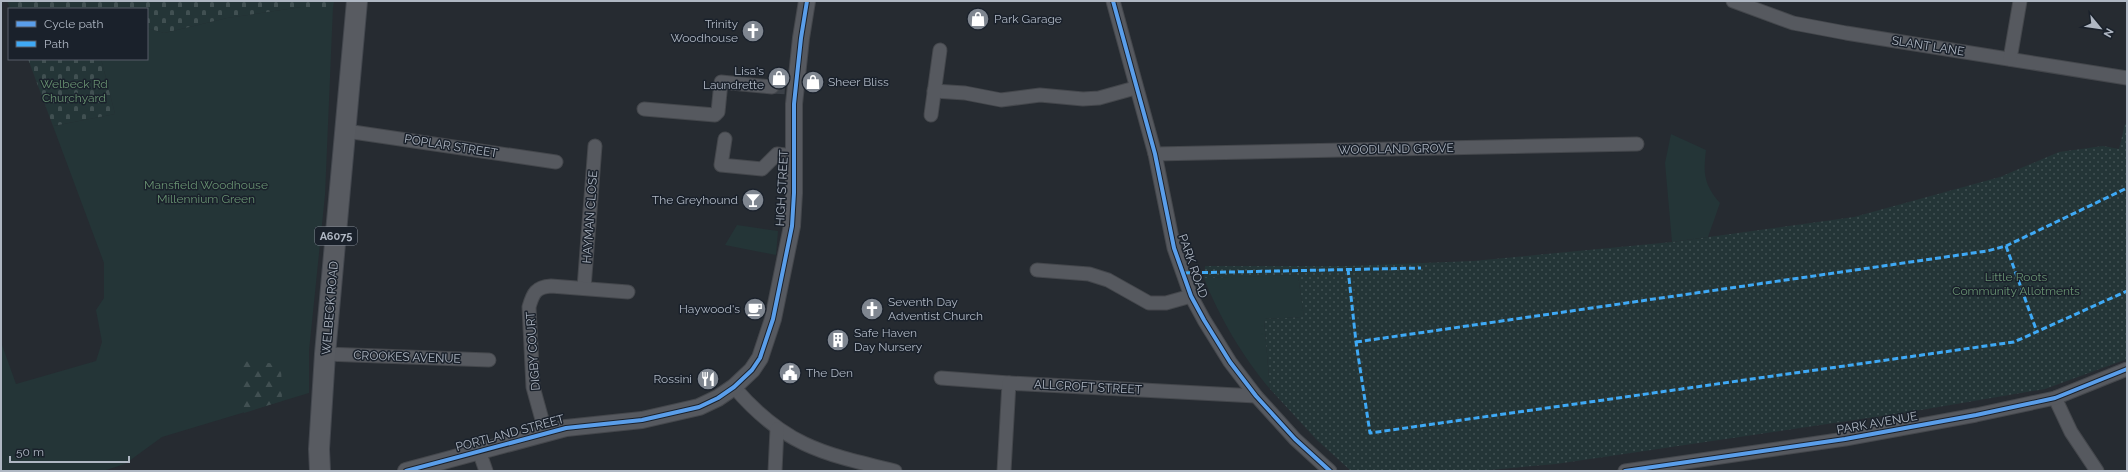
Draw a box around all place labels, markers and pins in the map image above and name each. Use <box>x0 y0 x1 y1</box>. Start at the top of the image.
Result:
shop icon: Park Garage <box>965 6 991 32</box>
place label: Park Garage <box>994 12 1062 26</box>
place label: Trinity Woodhouse <box>670 17 738 45</box>
church icon: Trinity Woodhouse <box>740 18 766 44</box>
place label: Lisa's Laundrette <box>703 64 764 92</box>
shop icon: Lisa's Laundrette <box>766 65 792 91</box>
shop icon: Sheer Bliss <box>800 69 826 95</box>
place label: Sheer Bliss <box>828 75 889 89</box>
bar icon: The Greyhound <box>740 187 766 213</box>
place label: The Greyhound <box>652 193 738 207</box>
place label: Seventh Day Adventist Church <box>888 295 983 323</box>
cafe icon: Haywood's <box>742 296 768 322</box>
church icon: Seventh Day Adventist Church <box>859 296 885 322</box>
place label: Haywood's <box>679 302 740 316</box>
place label: Safe Haven Day Nursery <box>854 326 923 354</box>
building icon: Safe Haven Day Nursery <box>825 327 851 353</box>
public building icon: The Den <box>777 360 803 386</box>
restaurant icon: Rossini <box>695 366 721 392</box>
place label: The Den <box>806 366 853 380</box>
place label: Rossini <box>653 372 692 386</box>

